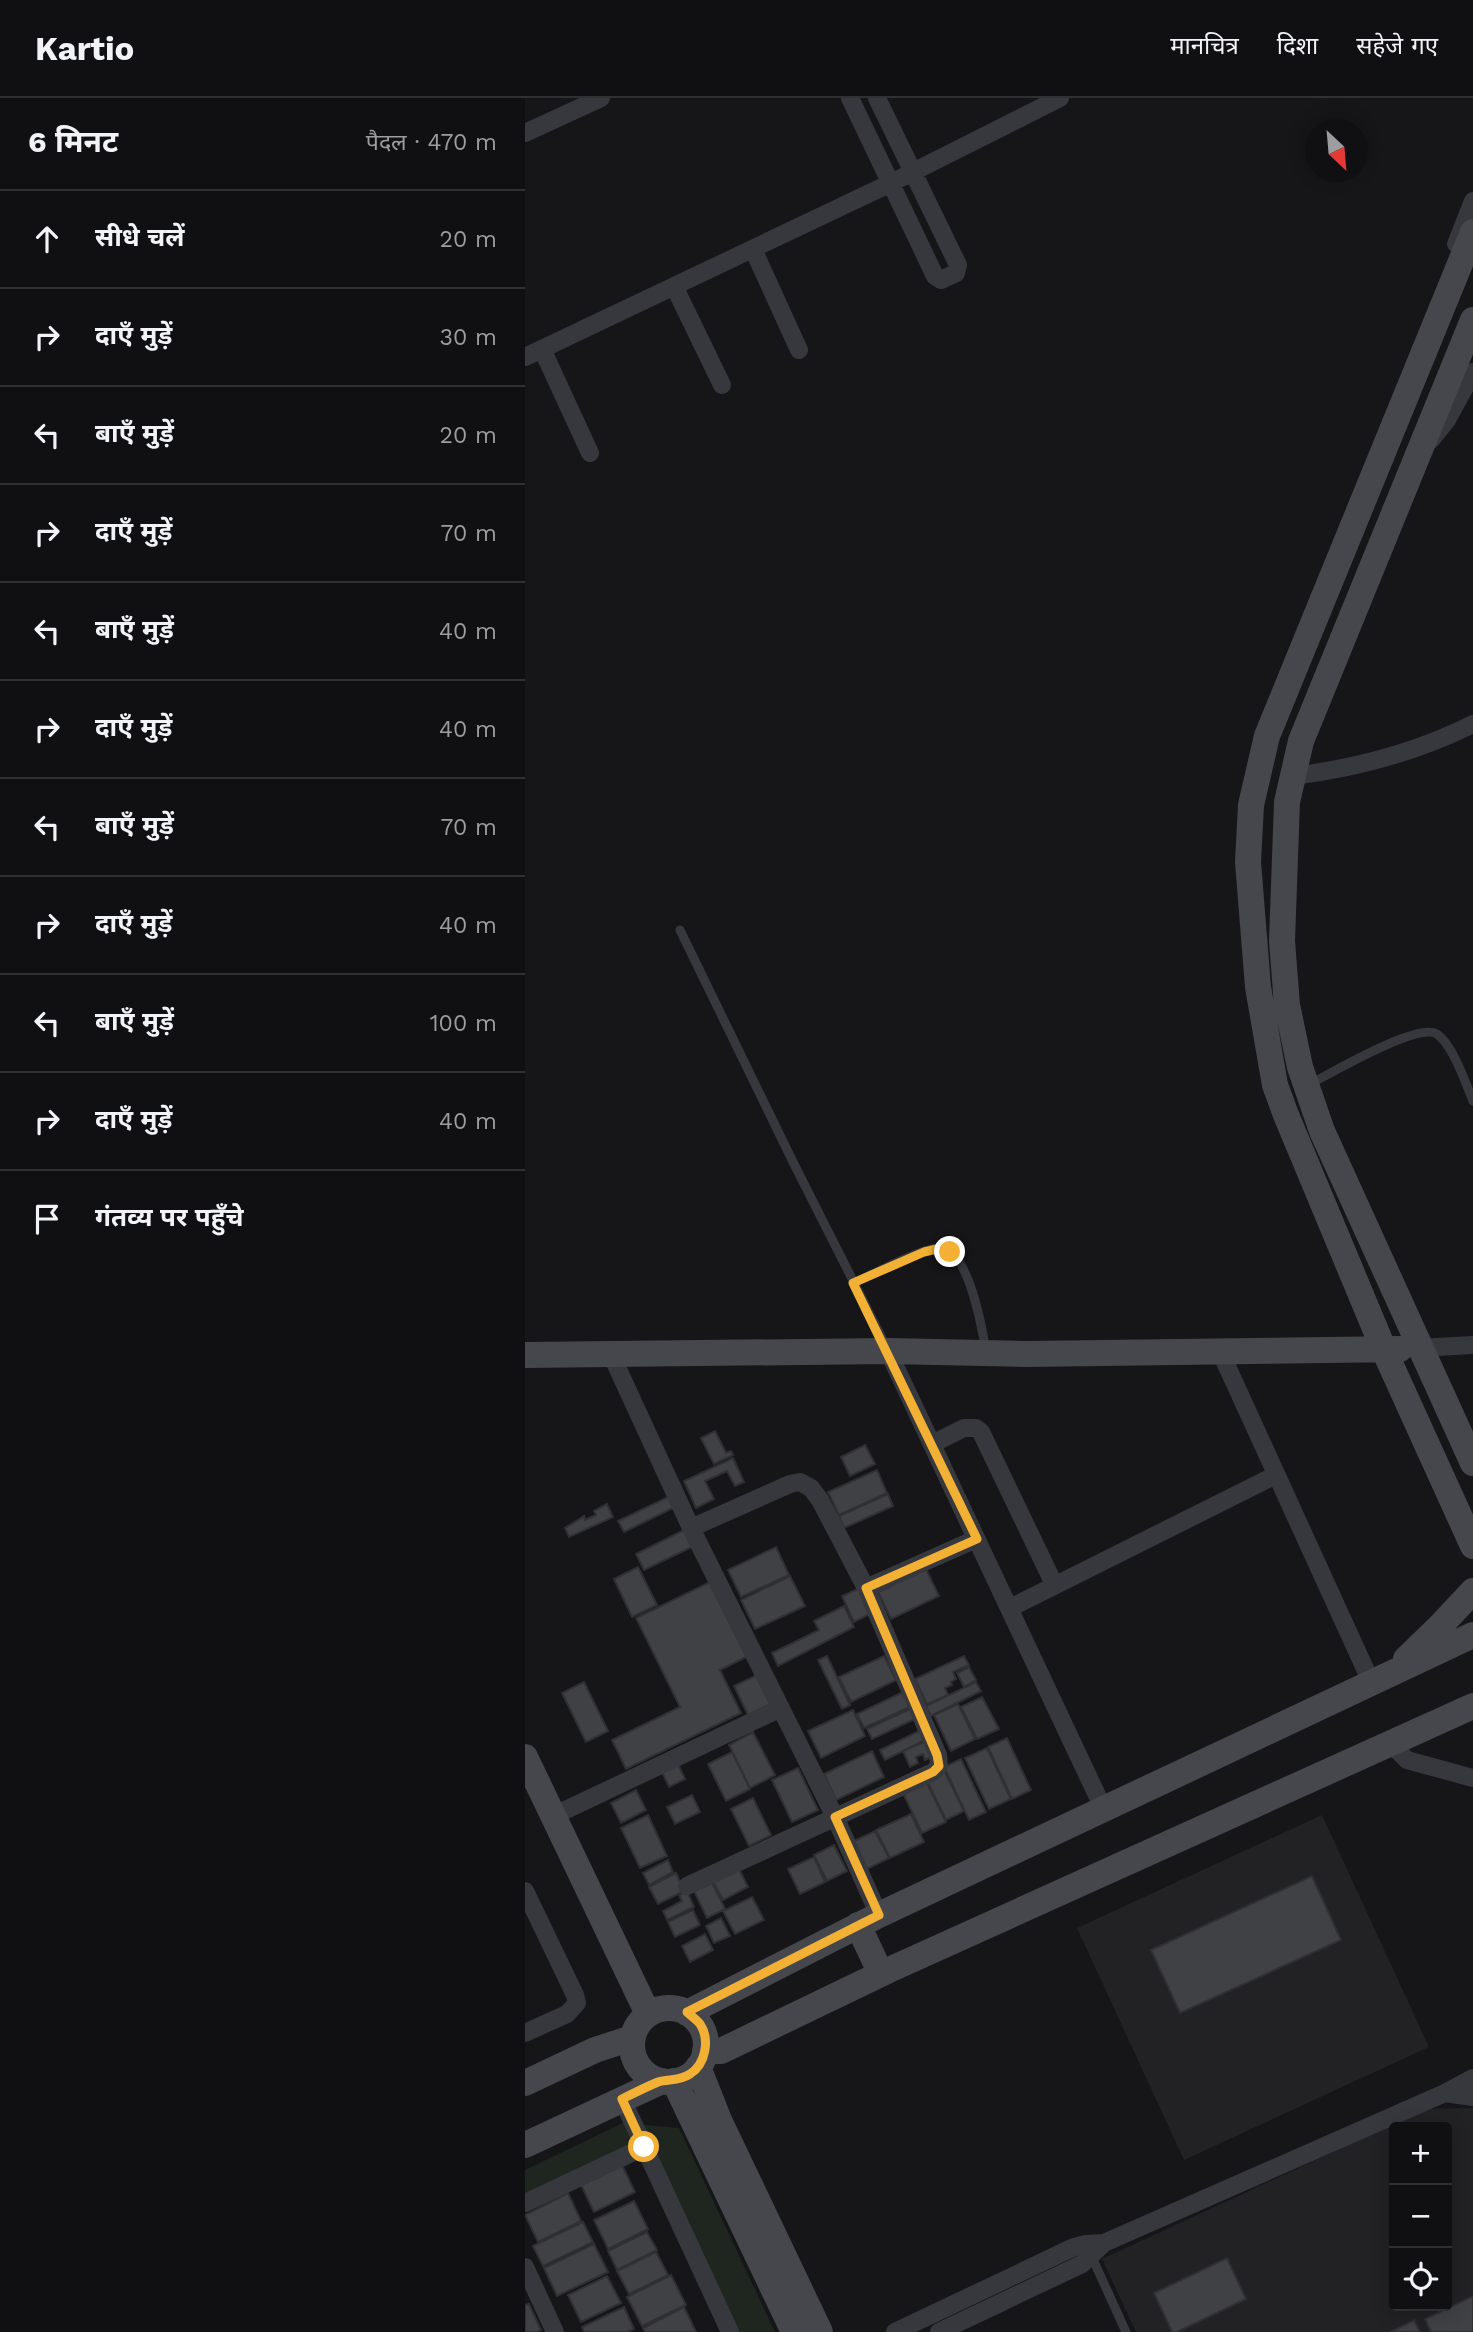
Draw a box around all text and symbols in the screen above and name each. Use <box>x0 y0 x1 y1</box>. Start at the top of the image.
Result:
text: Kartio <box>35 29 134 68</box>
text: मानचित्र <box>1170 32 1239 60</box>
text: दिशा <box>1277 32 1318 60</box>
text: सहेजे गए <box>1356 32 1438 60</box>
north arrow <box>1305 119 1368 182</box>
text: 6 मिनट <box>28 124 118 159</box>
text: पैदल · 470 m <box>366 129 497 156</box>
icon: ahead <box>28 220 66 258</box>
text: सीधे चलें <box>95 222 184 252</box>
text: 20 m <box>440 226 497 253</box>
icon: right <box>28 318 66 356</box>
text: दाएँ मुड़ें <box>95 320 172 350</box>
text: 30 m <box>440 324 497 351</box>
icon: left <box>28 416 66 454</box>
text: बाएँ मुड़ें <box>95 418 174 448</box>
text: 20 m <box>440 422 497 449</box>
icon: right <box>28 514 66 552</box>
text: दाएँ मुड़ें <box>95 516 172 546</box>
text: 70 m <box>440 520 497 547</box>
icon: left <box>28 612 66 650</box>
text: बाएँ मुड़ें <box>95 614 174 644</box>
text: 40 m <box>439 618 497 645</box>
icon: right <box>28 710 66 748</box>
text: दाएँ मुड़ें <box>95 712 172 742</box>
text: 40 m <box>439 716 497 743</box>
icon: left <box>28 808 66 846</box>
text: बाएँ मुड़ें <box>95 810 174 840</box>
text: 70 m <box>440 814 497 841</box>
icon: right <box>28 906 66 944</box>
text: दाएँ मुड़ें <box>95 908 172 938</box>
text: 40 m <box>439 912 497 939</box>
icon: left <box>28 1004 66 1042</box>
text: बाएँ मुड़ें <box>95 1006 174 1036</box>
text: 100 m <box>430 1010 497 1037</box>
icon: right <box>28 1102 66 1140</box>
text: दाएँ मुड़ें <box>95 1104 172 1134</box>
text: 40 m <box>439 1108 497 1135</box>
icon: arrive <box>28 1200 66 1238</box>
text: गंतव्य पर पहुँचे <box>95 1202 244 1232</box>
route end <box>934 1236 965 1267</box>
map controls <box>1389 2122 1452 2311</box>
button: + <box>1389 2122 1452 2185</box>
route start <box>628 2131 659 2162</box>
button: − <box>1389 2185 1452 2248</box>
button: locate <box>1389 2248 1452 2311</box>

